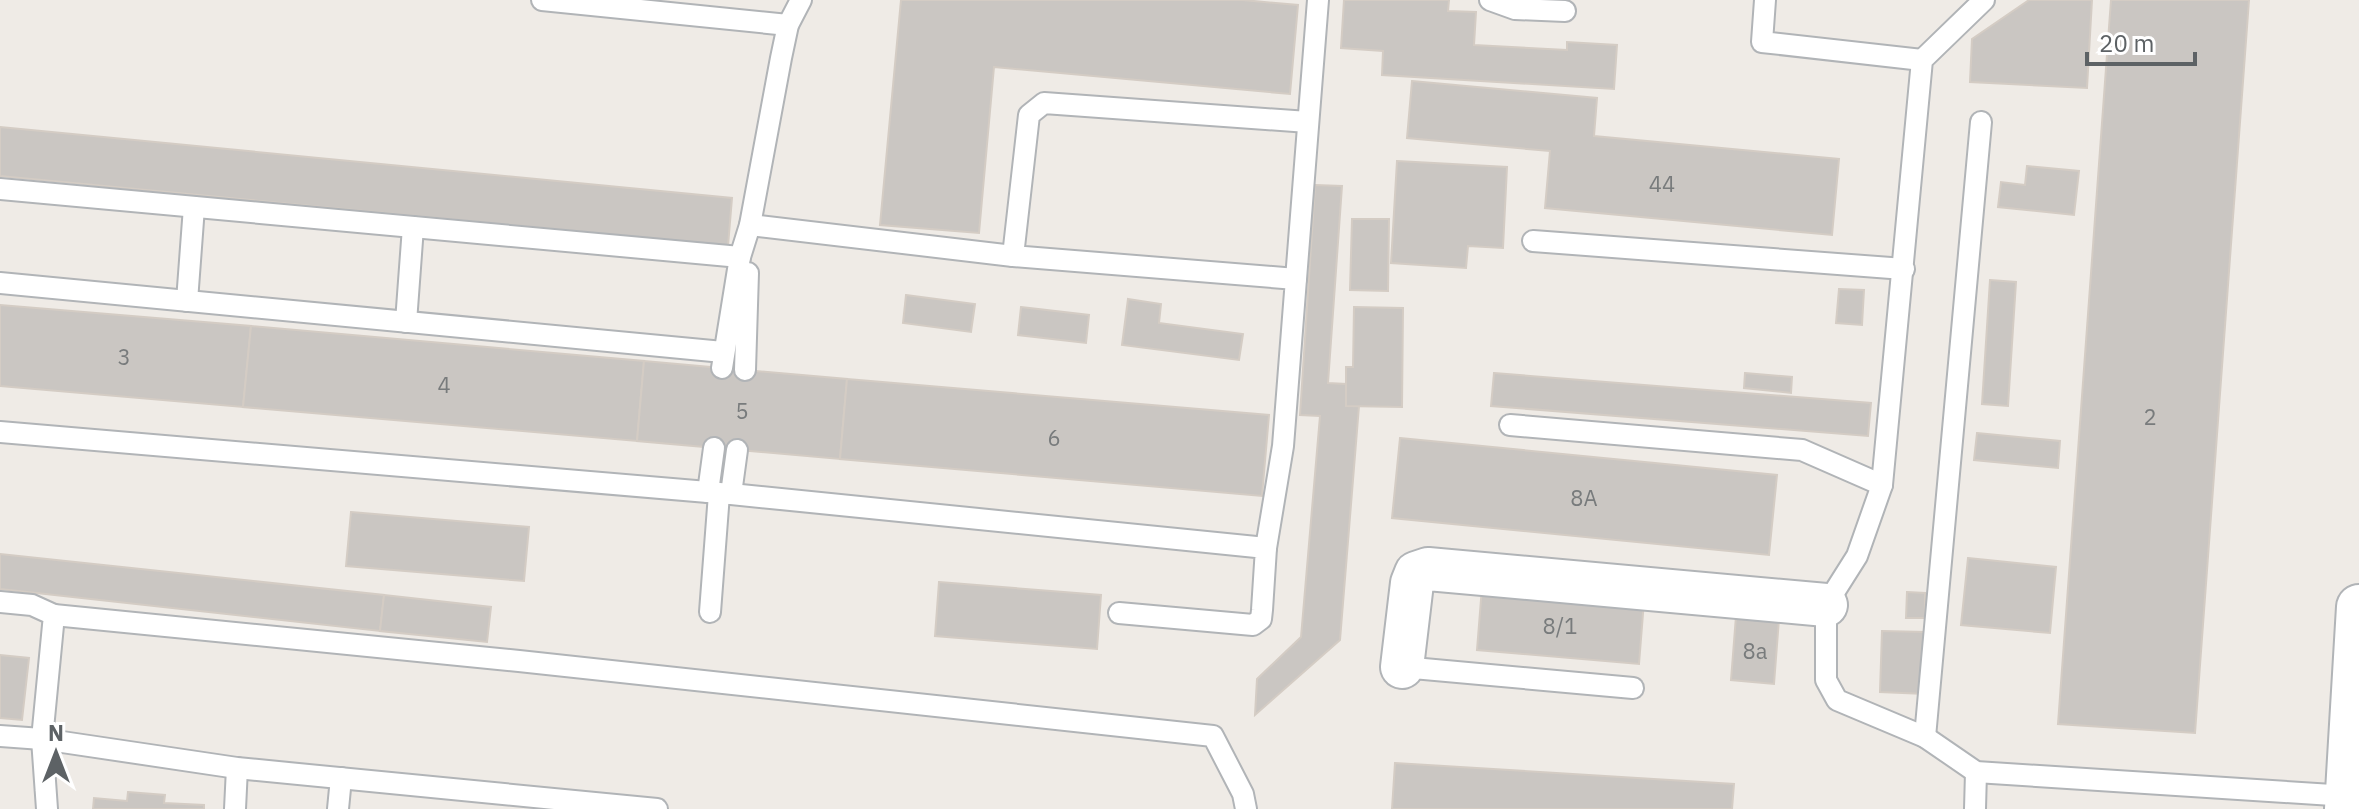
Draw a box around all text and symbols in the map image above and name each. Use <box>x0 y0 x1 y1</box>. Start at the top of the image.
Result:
scale bar <box>2087 16 2195 66</box>
text: 20 m <box>2099 27 2154 59</box>
house number: 44 <box>1649 169 1675 198</box>
house number: 3 <box>117 342 131 371</box>
house number: 4 <box>437 370 451 399</box>
house number: 5 <box>735 396 749 425</box>
house number: 2 <box>2143 402 2157 431</box>
house number: 6 <box>1047 423 1061 452</box>
house number: 8А <box>1570 483 1598 512</box>
house number: 8/1 <box>1543 611 1577 640</box>
house number: 8a <box>1743 636 1768 665</box>
north arrow <box>16 713 96 793</box>
text: N <box>48 718 64 747</box>

